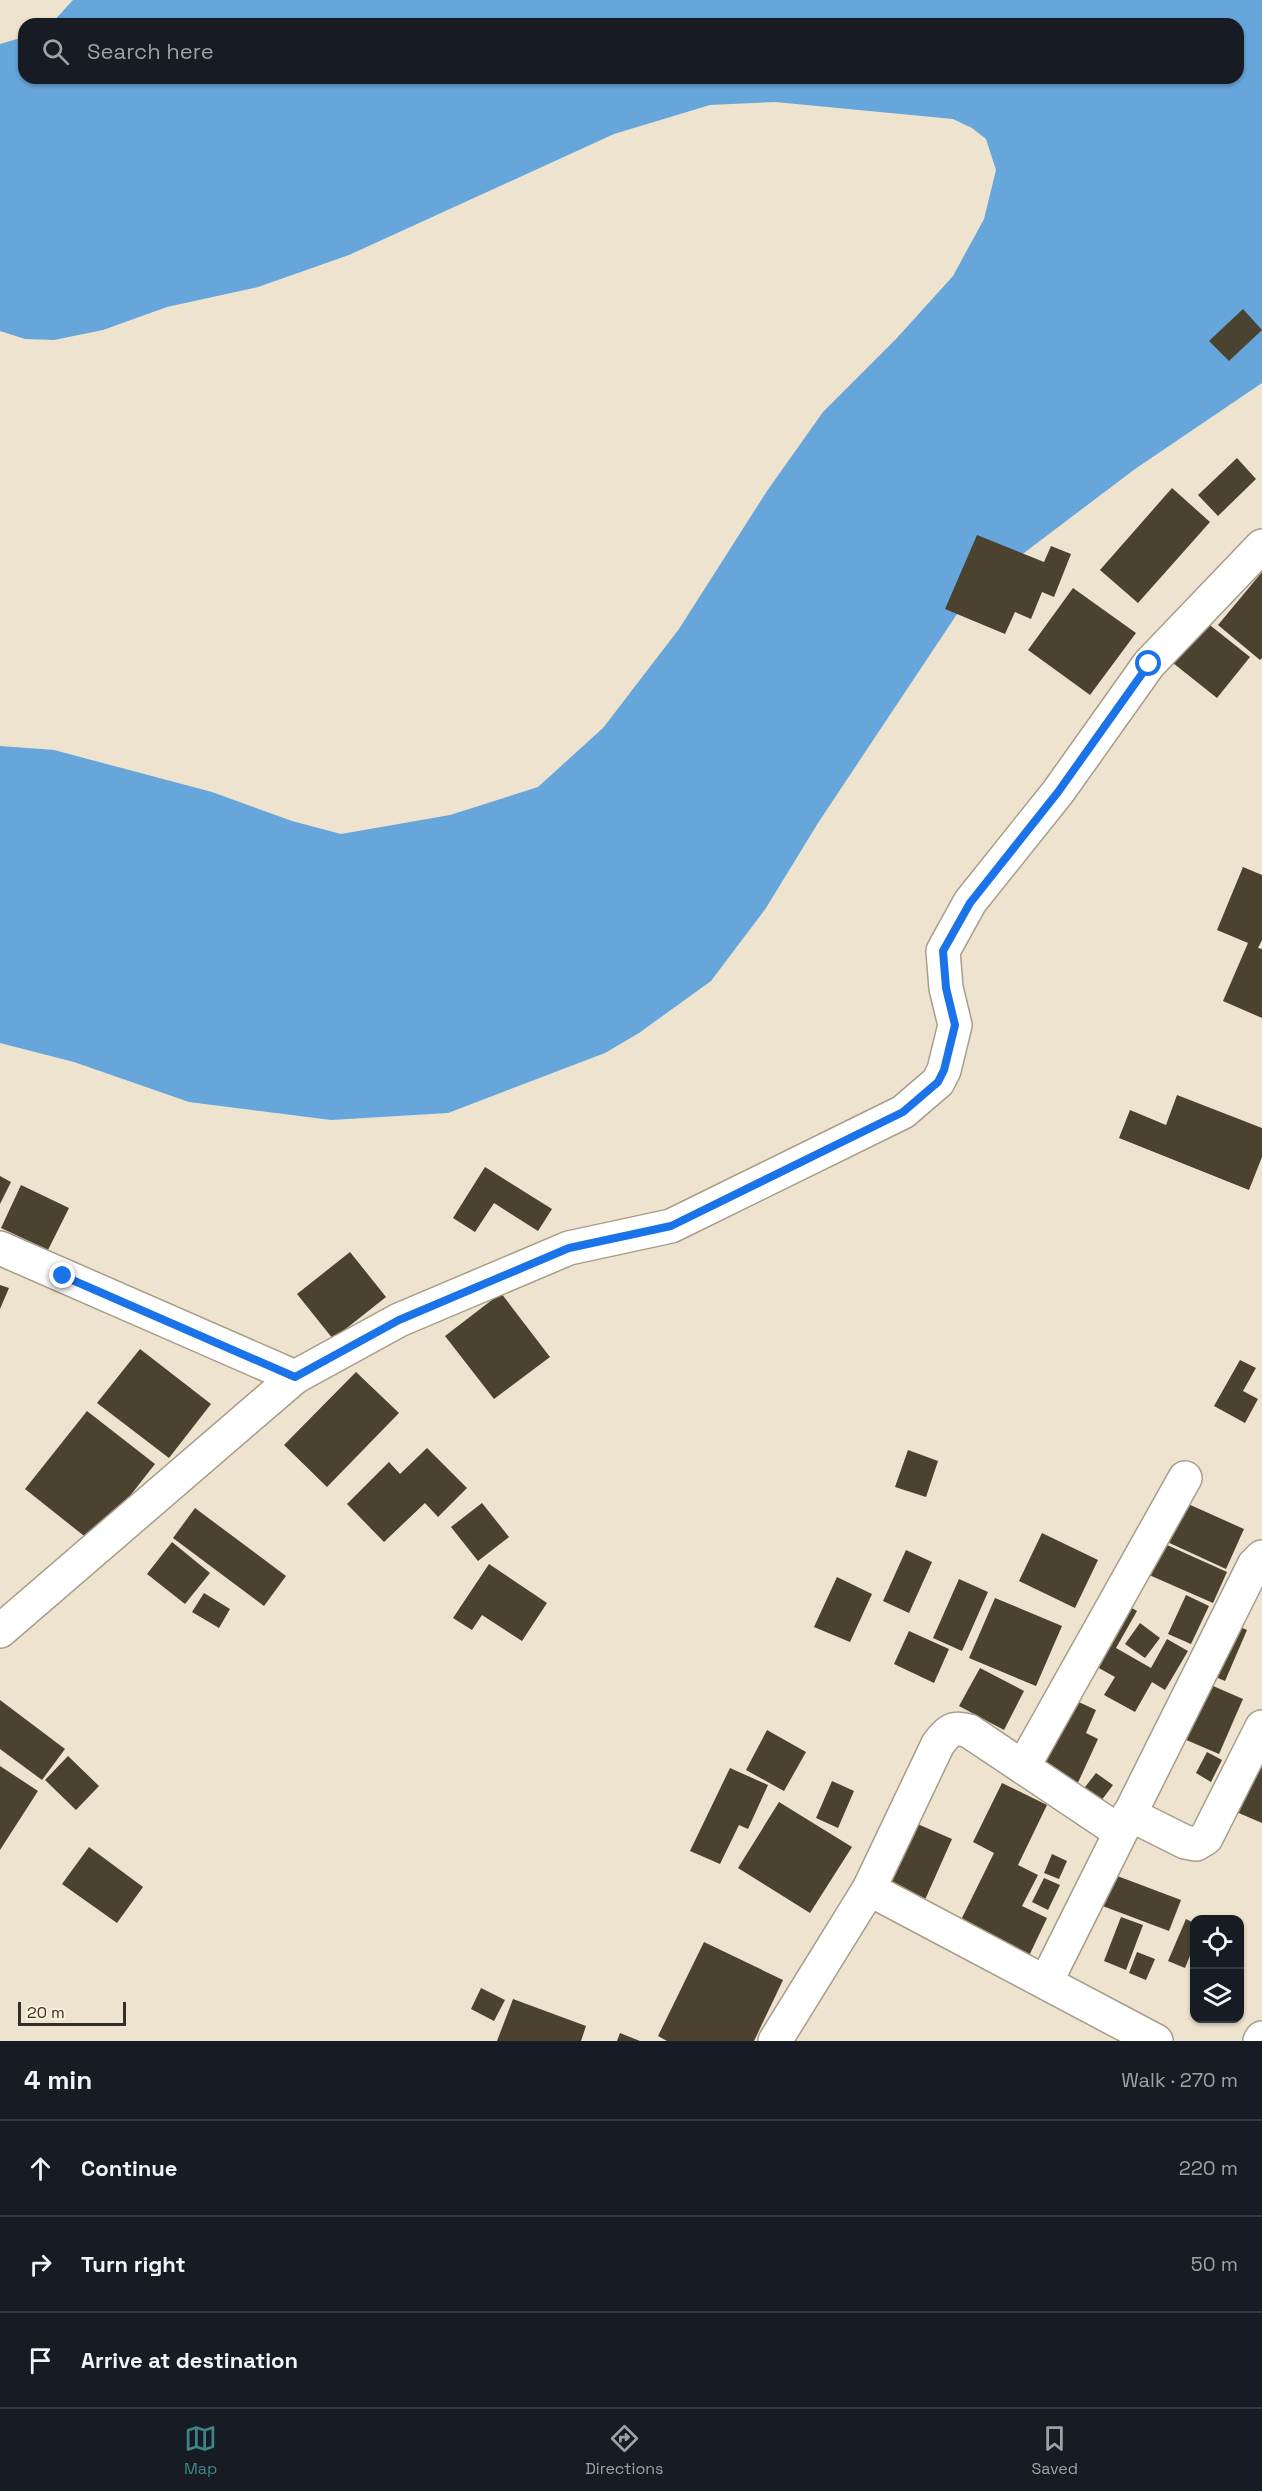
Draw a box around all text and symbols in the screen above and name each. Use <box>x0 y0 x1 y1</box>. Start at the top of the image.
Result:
search box <box>18 18 1244 84</box>
icon: search <box>39 35 72 68</box>
text: Search here <box>87 37 214 65</box>
route start <box>1135 650 1161 676</box>
route end <box>49 1262 75 1288</box>
map controls <box>1190 1915 1244 2023</box>
button: locate <box>1190 1915 1244 1969</box>
button: layers <box>1190 1969 1244 2023</box>
scale bar <box>18 1999 126 2026</box>
text: 20 m <box>27 2002 65 2023</box>
text: 4 min <box>24 2063 92 2097</box>
text: Walk · 270 m <box>1121 2067 1238 2093</box>
icon: ahead <box>24 2152 57 2185</box>
text: Continue <box>81 2154 177 2182</box>
text: 220 m <box>1179 2155 1238 2181</box>
icon: right <box>24 2248 57 2281</box>
text: Turn right <box>81 2250 186 2278</box>
text: 50 m <box>1191 2251 1238 2277</box>
icon: arrive <box>24 2344 57 2377</box>
text: Arrive at destination <box>81 2346 298 2374</box>
tab: Map <box>184 2422 217 2479</box>
tab: Directions <box>585 2422 664 2479</box>
tab: Saved <box>1031 2422 1078 2479</box>

